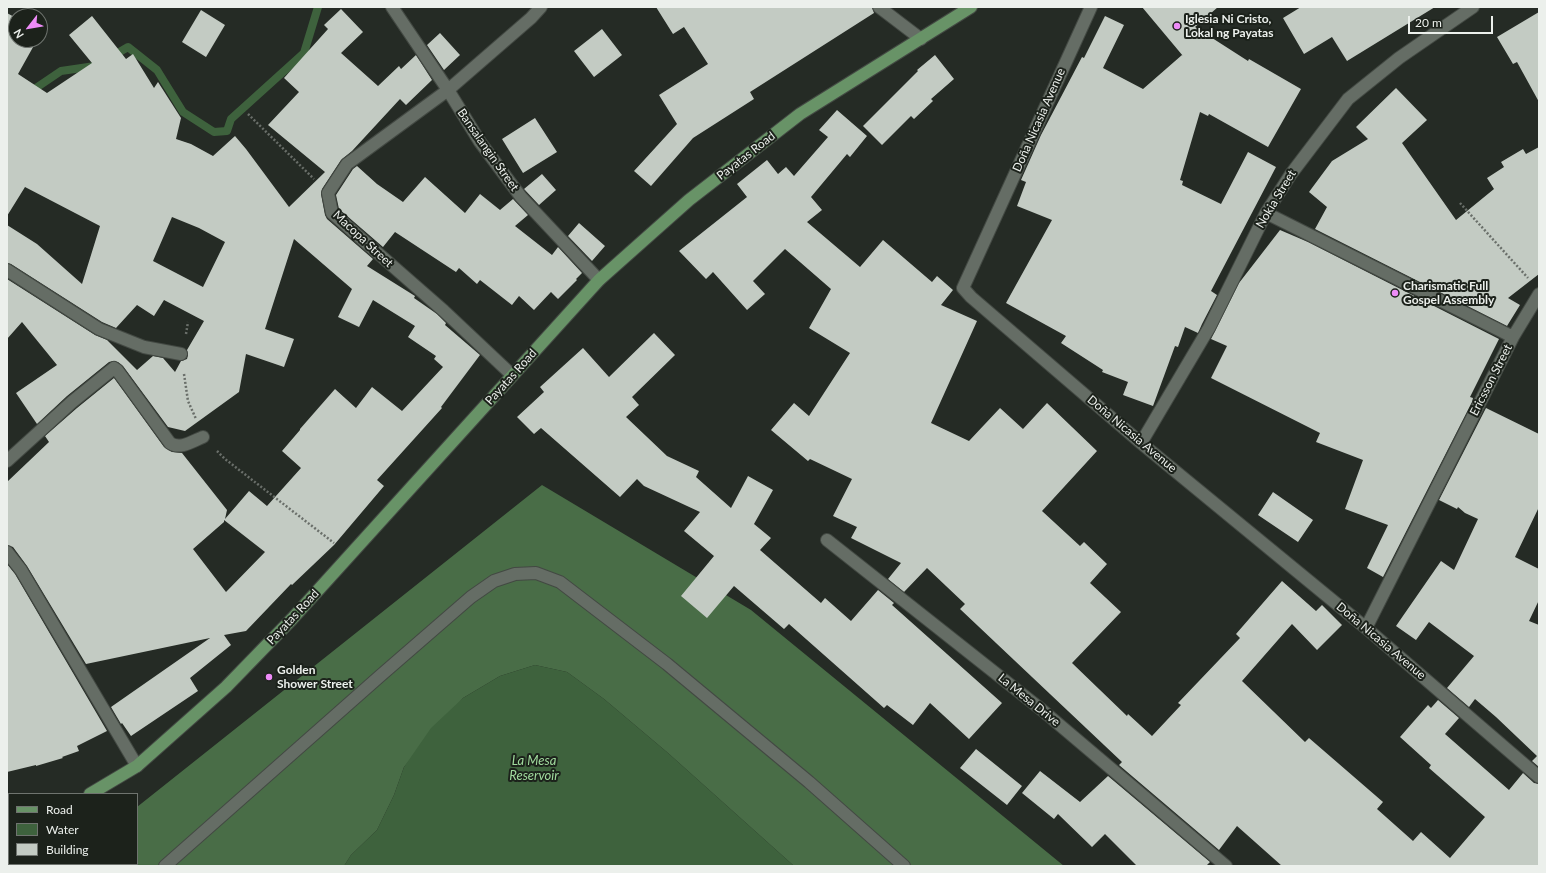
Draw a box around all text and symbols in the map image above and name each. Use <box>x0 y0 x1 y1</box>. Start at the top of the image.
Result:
north arrow <box>8 8 48 48</box>
scale bar <box>1410 8 1495 34</box>
place label: Iglesia Ni Cristo, Lokal ng Payatas <box>1185 12 1273 40</box>
text: 20 m <box>1415 15 1442 30</box>
marker: Iglesia Ni Cristo, Lokal ng Payatas <box>1172 21 1182 31</box>
text: N <box>10 27 26 41</box>
street label: Doña Nicasia Avenue <box>1010 66 1068 174</box>
street label: Bansalangin Street <box>454 106 522 194</box>
street label: Payatas Road <box>714 129 778 183</box>
street label: Nokia Street <box>1253 167 1299 231</box>
street label: Macopa Street <box>330 208 396 270</box>
place label: Charismatic Full Gospel Assembly <box>1403 279 1494 307</box>
marker: Charismatic Full Gospel Assembly <box>1390 288 1400 298</box>
street label: Ericsson Street <box>1467 342 1515 418</box>
street label: Payatas Road <box>482 346 540 408</box>
street label: Doña Nicasia Avenue <box>1084 392 1180 476</box>
street label: Payatas Road <box>264 587 322 647</box>
street label: Doña Nicasia Avenue <box>1333 599 1429 683</box>
place label: Golden Shower Street <box>277 663 353 691</box>
street label: La Mesa Drive <box>995 671 1063 729</box>
marker: Golden Shower Street <box>264 672 274 682</box>
water label: La Mesa Reservoir <box>509 753 559 784</box>
legend <box>8 793 138 865</box>
text: Road <box>46 802 73 817</box>
text: Water <box>46 822 79 837</box>
text: Building <box>46 842 89 857</box>

